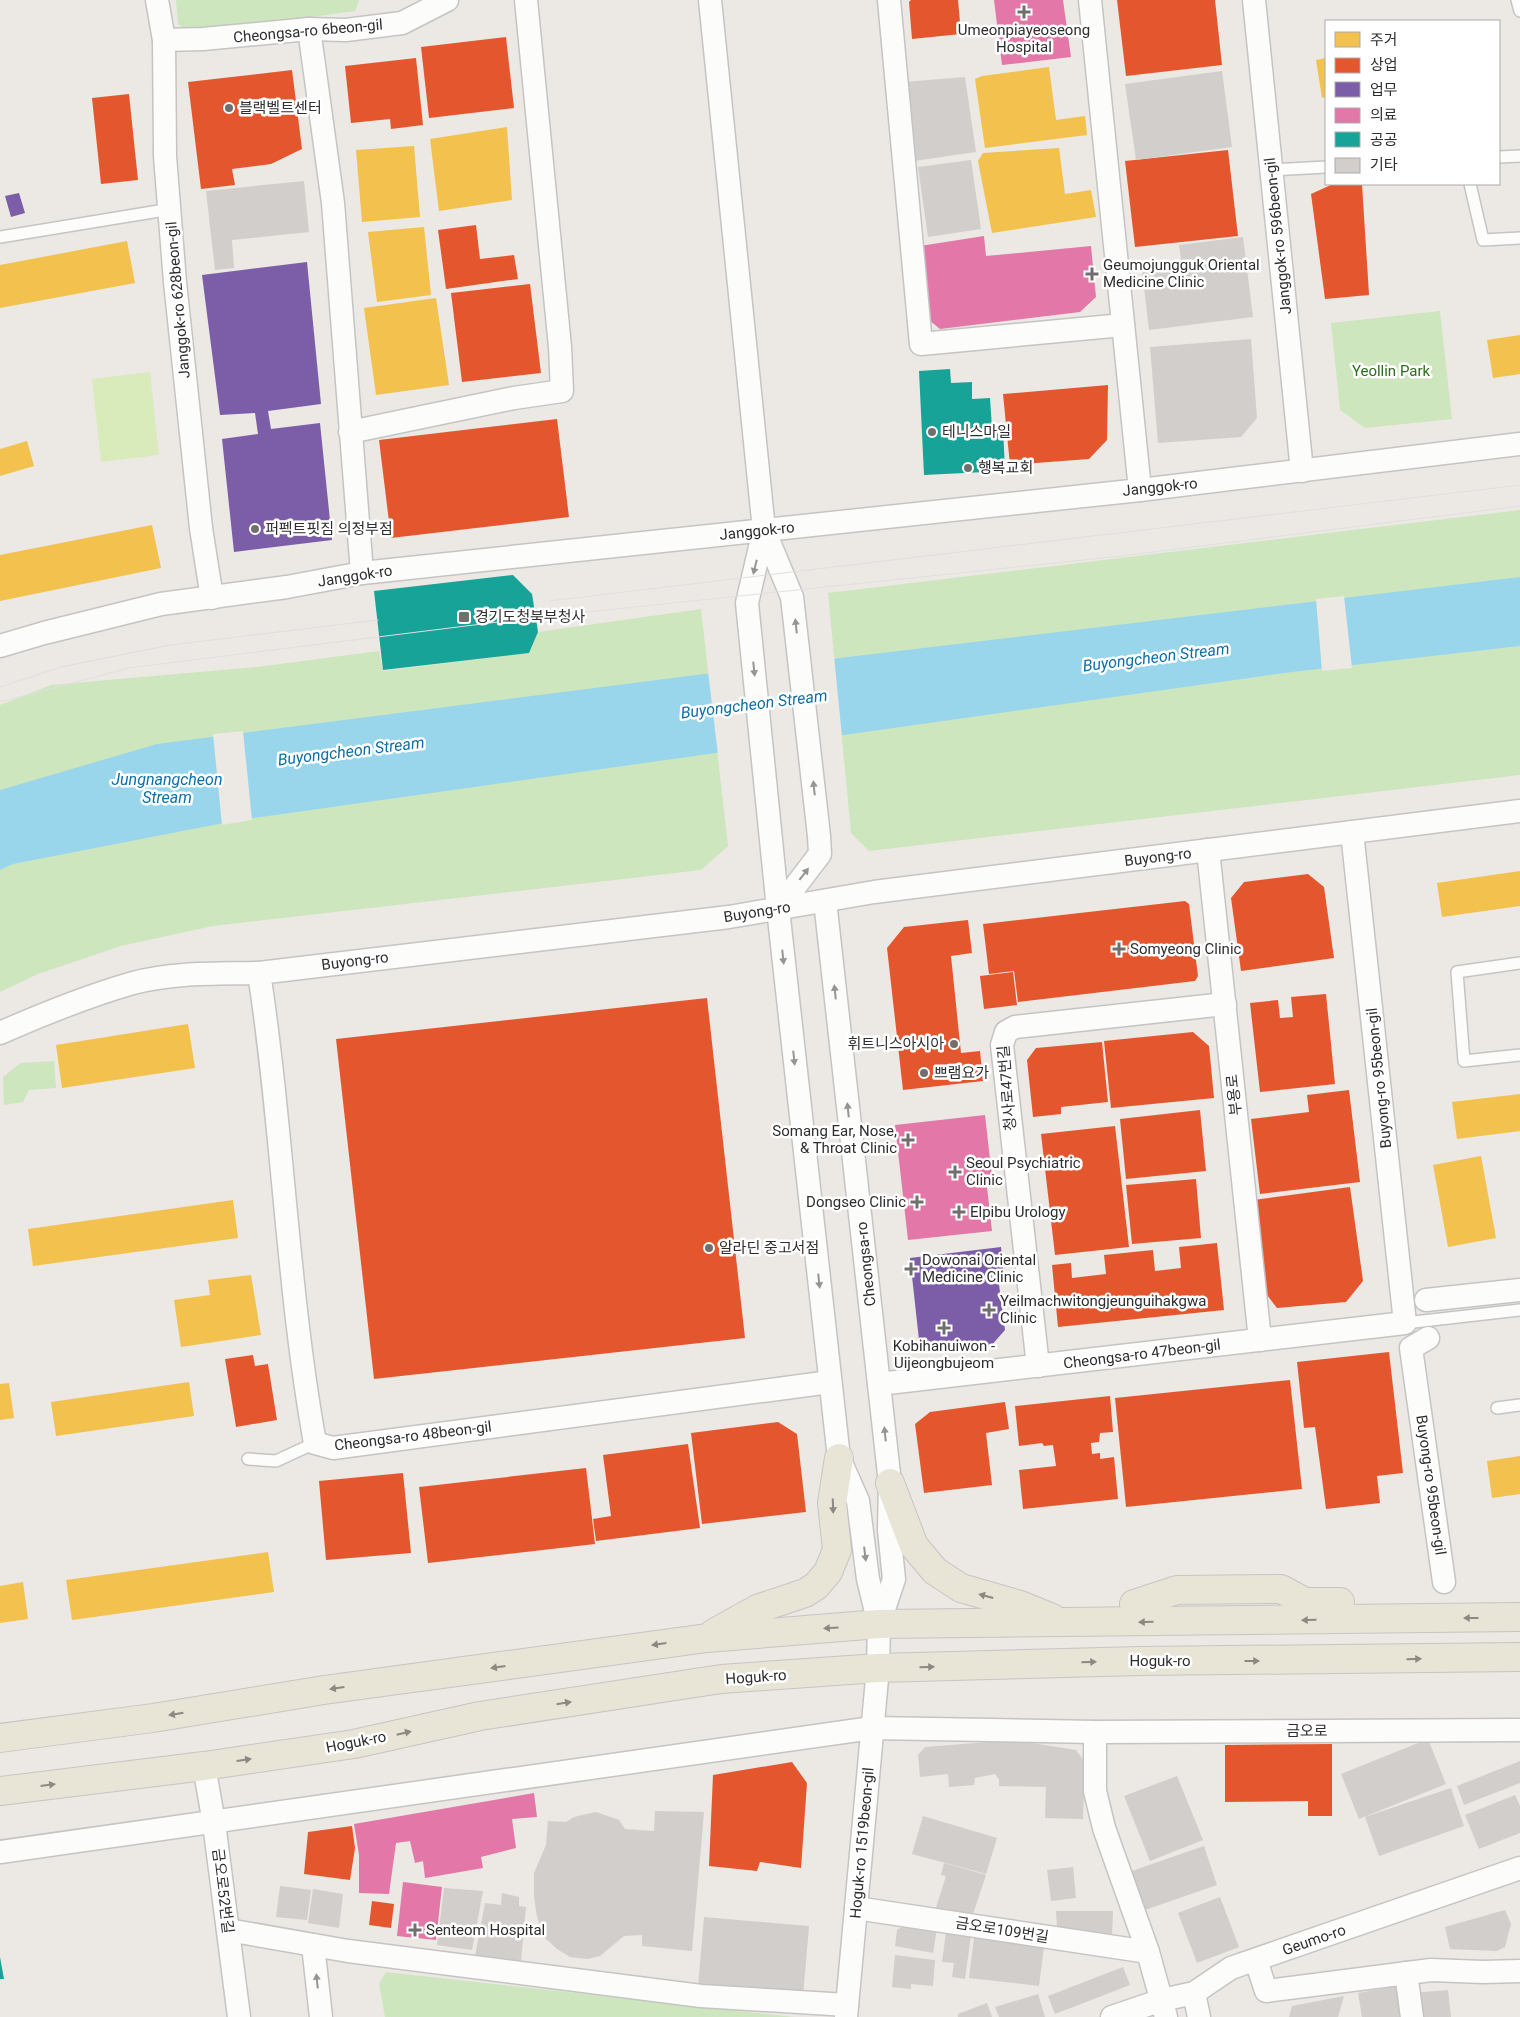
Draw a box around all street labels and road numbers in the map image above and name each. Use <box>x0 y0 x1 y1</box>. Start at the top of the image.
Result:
street label: Cheongsa-ro 6beon-gil <box>232 15 384 47</box>
street label: Janggok-ro 596beon-gil <box>1261 157 1295 315</box>
street label: Janggok-ro 628beon-gil <box>162 221 194 379</box>
street label: Janggok-ro <box>1122 474 1198 500</box>
street label: Janggok-ro <box>719 518 795 544</box>
street label: Janggok-ro <box>316 561 394 591</box>
street label: Buyong-ro <box>1123 844 1193 870</box>
street label: Buyong-ro <box>722 898 792 926</box>
street label: Buyong-ro <box>320 948 390 974</box>
street label: Buyong-ro 95beon-gil <box>1363 1007 1395 1149</box>
street label: 청사로47번길 <box>994 1044 1020 1132</box>
street label: 부용로 <box>1223 1073 1245 1117</box>
street label: Cheongsa-ro <box>853 1221 879 1307</box>
street label: Cheongsa-ro 47beon-gil <box>1062 1335 1222 1373</box>
street label: Buyong-ro 95beon-gil <box>1412 1414 1450 1556</box>
street label: Cheongsa-ro 48beon-gil <box>333 1417 493 1455</box>
street label: Hoguk-ro <box>1129 1652 1191 1670</box>
street label: Hoguk-ro <box>725 1666 787 1688</box>
street label: 금오로 <box>1286 1722 1328 1740</box>
street label: Hoguk-ro <box>324 1727 388 1757</box>
street label: Hoguk-ro 1519beon-gil <box>846 1767 878 1919</box>
street label: 금오로52번길 <box>209 1847 237 1935</box>
street label: 금오로109번길 <box>954 1914 1050 1946</box>
street label: Geumo-ro <box>1280 1921 1348 1959</box>

